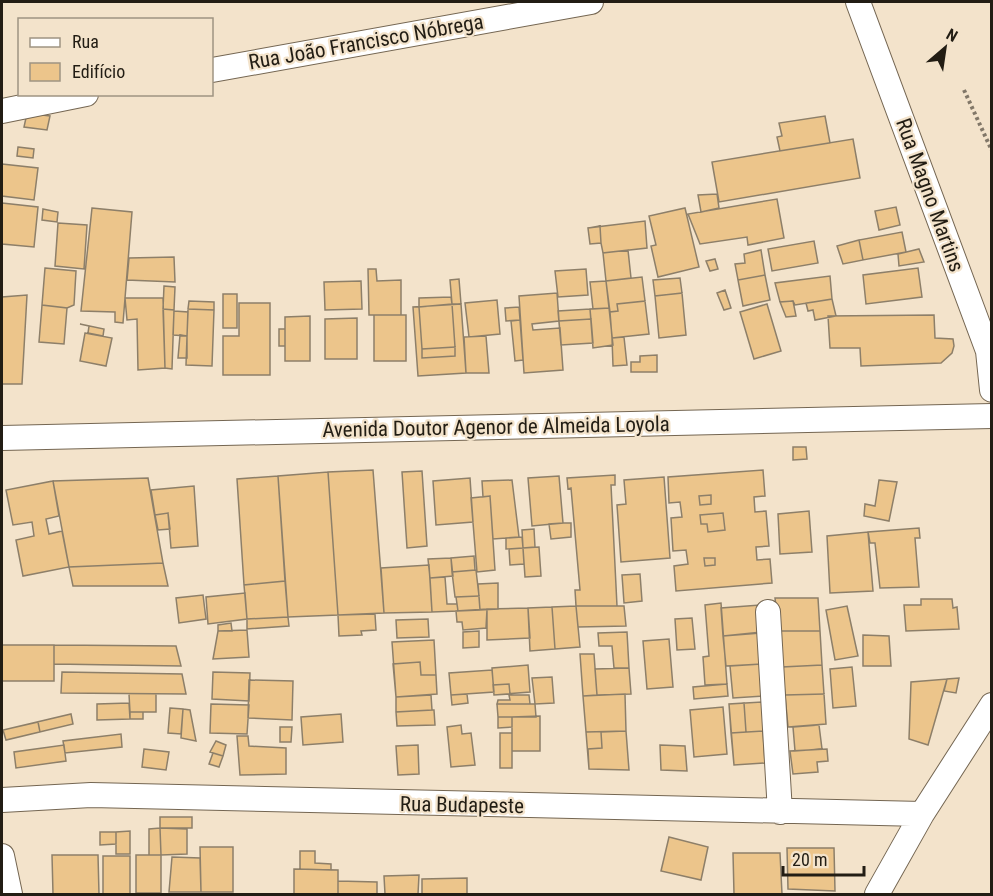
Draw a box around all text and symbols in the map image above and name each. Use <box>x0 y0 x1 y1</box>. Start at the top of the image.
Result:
street label: Rua João Francisco Nóbrega <box>247 10 485 74</box>
legend <box>18 18 213 96</box>
north arrow <box>915 18 975 78</box>
text: N <box>943 25 961 46</box>
text: Rua <box>72 31 99 52</box>
text: Edifício <box>72 61 125 82</box>
street label: Rua Magno Martins <box>891 115 969 275</box>
street label: Avenida Doutor Agenor de Almeida Loyola <box>322 412 670 442</box>
street label: Rua Budapeste <box>400 792 524 818</box>
scale bar <box>783 839 864 877</box>
text: 20 m <box>792 849 827 870</box>

